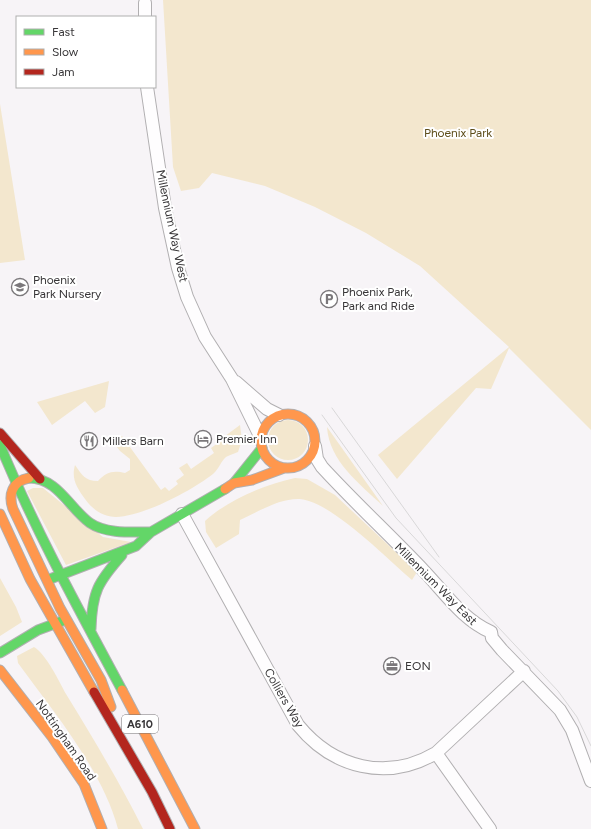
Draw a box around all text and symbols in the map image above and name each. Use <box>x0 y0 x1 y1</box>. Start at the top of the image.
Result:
legend <box>16 16 156 88</box>
text: Fast <box>52 25 75 39</box>
text: Slow <box>52 45 79 59</box>
text: Jam <box>52 65 75 79</box>
park label: Phoenix Park <box>424 126 492 140</box>
street label: Millennium Way West <box>153 168 191 284</box>
place label: Phoenix Park Nursery <box>33 273 102 301</box>
school or university icon: Phoenix Park Nursery <box>10 277 30 297</box>
place label: Phoenix Park, Park and Ride <box>342 285 415 313</box>
parking icon: Phoenix Park, Park and Ride <box>319 289 339 309</box>
hotel icon: Premier Inn <box>193 429 213 449</box>
restaurant icon: Millers Barn <box>79 431 99 451</box>
place label: Premier Inn <box>216 432 277 446</box>
place label: Millers Barn <box>102 434 164 448</box>
street label: Millennium Way East <box>392 540 480 628</box>
office icon: EON <box>382 656 402 676</box>
place label: EON <box>405 659 431 673</box>
street label: Colliers Way <box>261 666 307 731</box>
street label: Nottingham Road <box>33 697 99 783</box>
road number: A610 <box>122 715 158 733</box>

